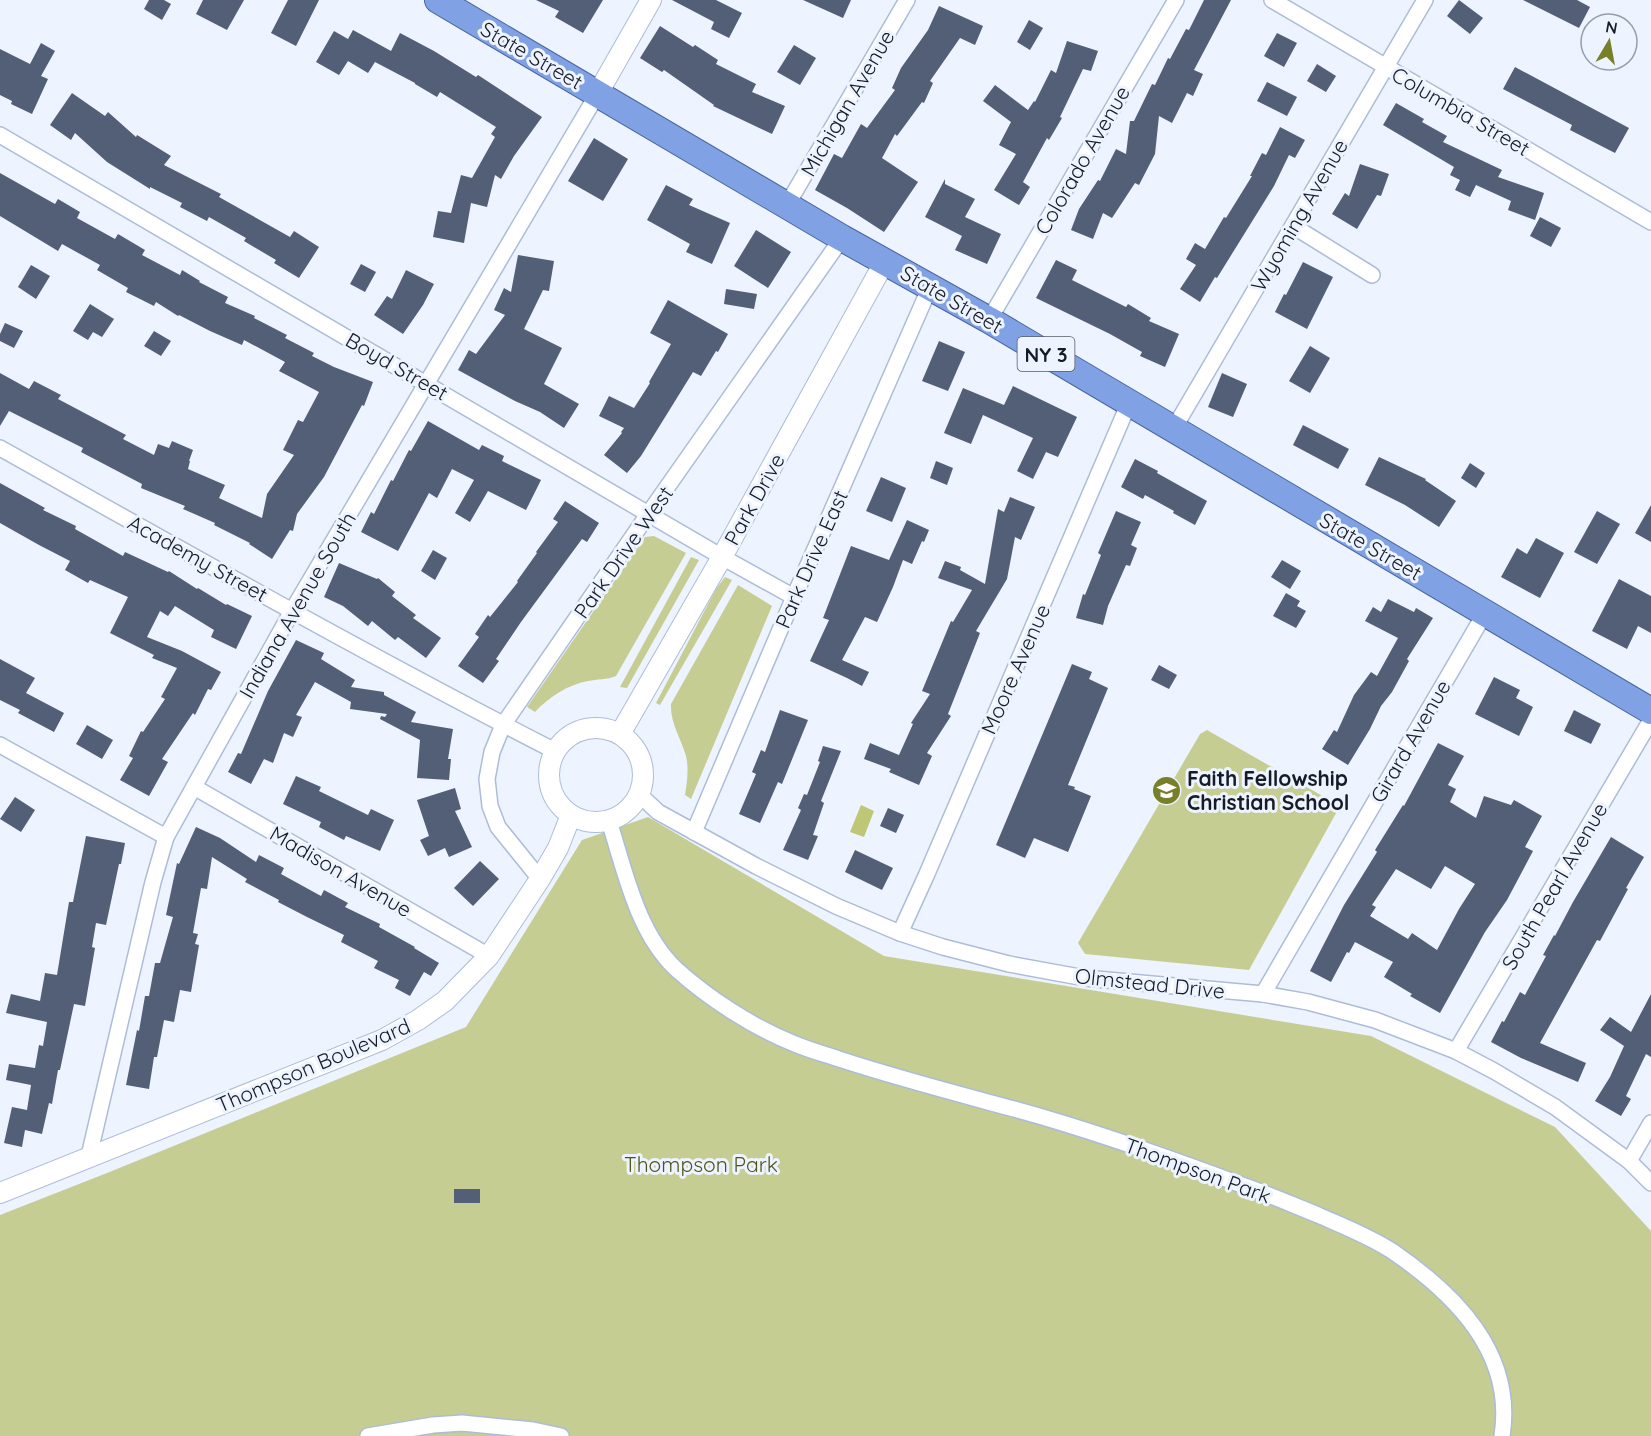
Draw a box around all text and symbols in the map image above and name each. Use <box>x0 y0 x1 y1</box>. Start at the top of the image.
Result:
north arrow <box>1579 12 1639 72</box>
street label: State Street <box>476 15 588 95</box>
text: N <box>1604 16 1619 38</box>
street label: Michigan Avenue <box>795 25 899 181</box>
street label: Columbia Street <box>1387 61 1535 161</box>
street label: Colorado Avenue <box>1029 81 1135 239</box>
street label: Wyoming Avenue <box>1245 134 1353 296</box>
street label: State Street <box>896 259 1008 339</box>
street label: Boyd Street <box>341 326 453 406</box>
road number: NY 3 <box>1018 337 1074 371</box>
street label: Park Drive <box>718 449 790 549</box>
street label: Park Drive West <box>568 481 678 623</box>
street label: Park Drive East <box>769 486 853 632</box>
street label: State Street <box>1315 506 1427 586</box>
street label: Indiana Avenue South <box>233 507 361 703</box>
street label: Academy Street <box>124 509 272 607</box>
street label: Moore Avenue <box>975 600 1055 738</box>
street label: Girard Avenue <box>1364 675 1456 807</box>
place label: Faith Fellowship Christian School <box>1187 765 1349 815</box>
school or university icon: Faith Fellowship Christian School <box>1150 774 1182 806</box>
street label: South Pearl Avenue <box>1496 798 1612 974</box>
street label: Madison Avenue <box>265 820 417 922</box>
street label: Olmstead Drive <box>1074 962 1226 1004</box>
street label: Thompson Boulevard <box>212 1012 414 1118</box>
street label: Thompson Park <box>1121 1131 1275 1209</box>
park label: Thompson Park <box>624 1151 778 1177</box>

